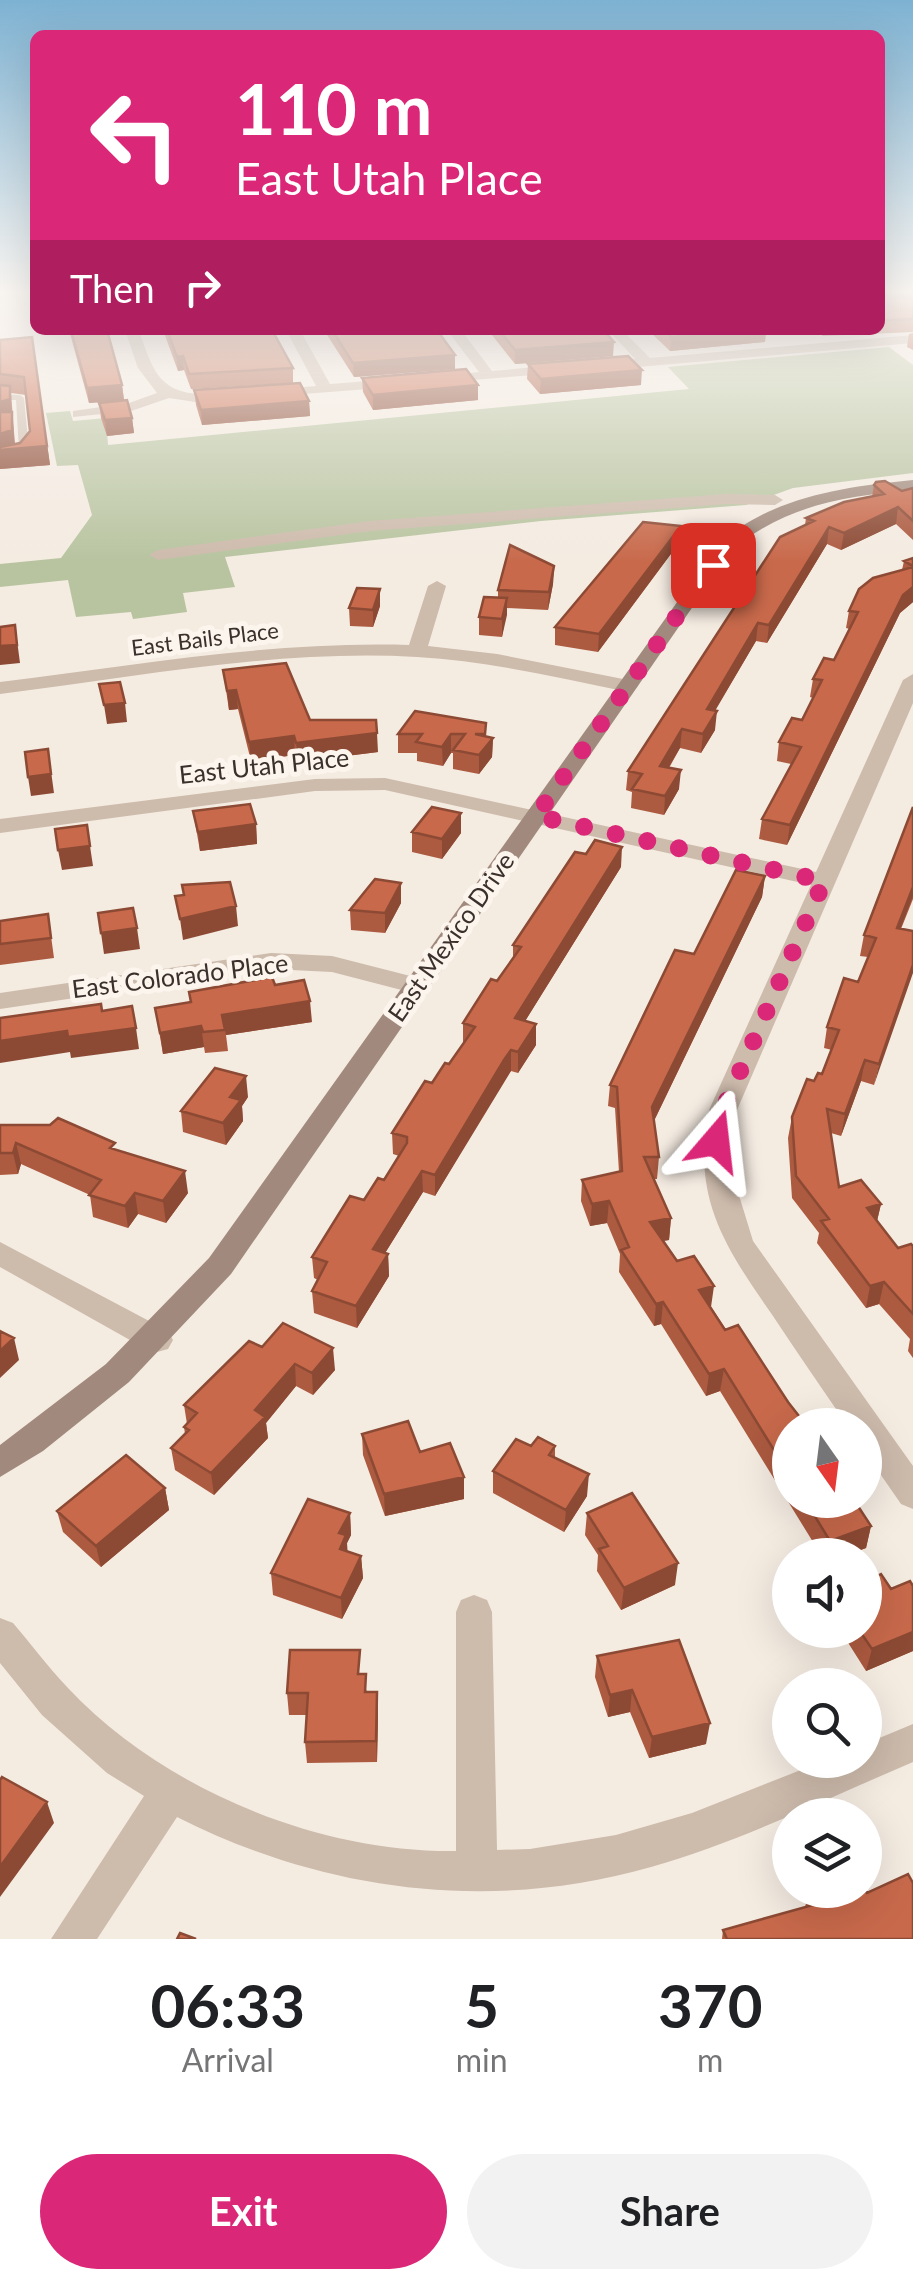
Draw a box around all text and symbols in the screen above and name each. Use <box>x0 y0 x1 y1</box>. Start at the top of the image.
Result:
text: 110 m <box>235 66 432 150</box>
icon: left <box>70 70 200 200</box>
text: East Utah Place <box>235 151 543 205</box>
icon: right <box>175 260 230 315</box>
text: Then <box>70 265 155 311</box>
pin <box>671 523 756 608</box>
icon: arrive <box>686 538 741 593</box>
street label: East Bails Place <box>130 616 280 661</box>
street label: East Utah Place <box>177 741 350 789</box>
street label: East Mexico Drive <box>381 846 520 1027</box>
street label: East Colorado Place <box>70 947 290 1003</box>
position arrow <box>664 1089 768 1193</box>
north arrow <box>772 1408 882 1518</box>
map controls <box>772 1408 882 1908</box>
button: sound <box>772 1538 882 1648</box>
button: search <box>772 1668 882 1778</box>
button: layers <box>772 1798 882 1908</box>
text: 06:33 <box>151 1969 305 2041</box>
text: 5 <box>464 1969 499 2041</box>
text: 370 <box>658 1969 762 2041</box>
text: Arrival <box>182 2040 274 2079</box>
text: min <box>456 2040 508 2079</box>
text: m <box>697 2040 723 2079</box>
button: Exit <box>40 2154 447 2269</box>
button: Share <box>467 2154 873 2269</box>

